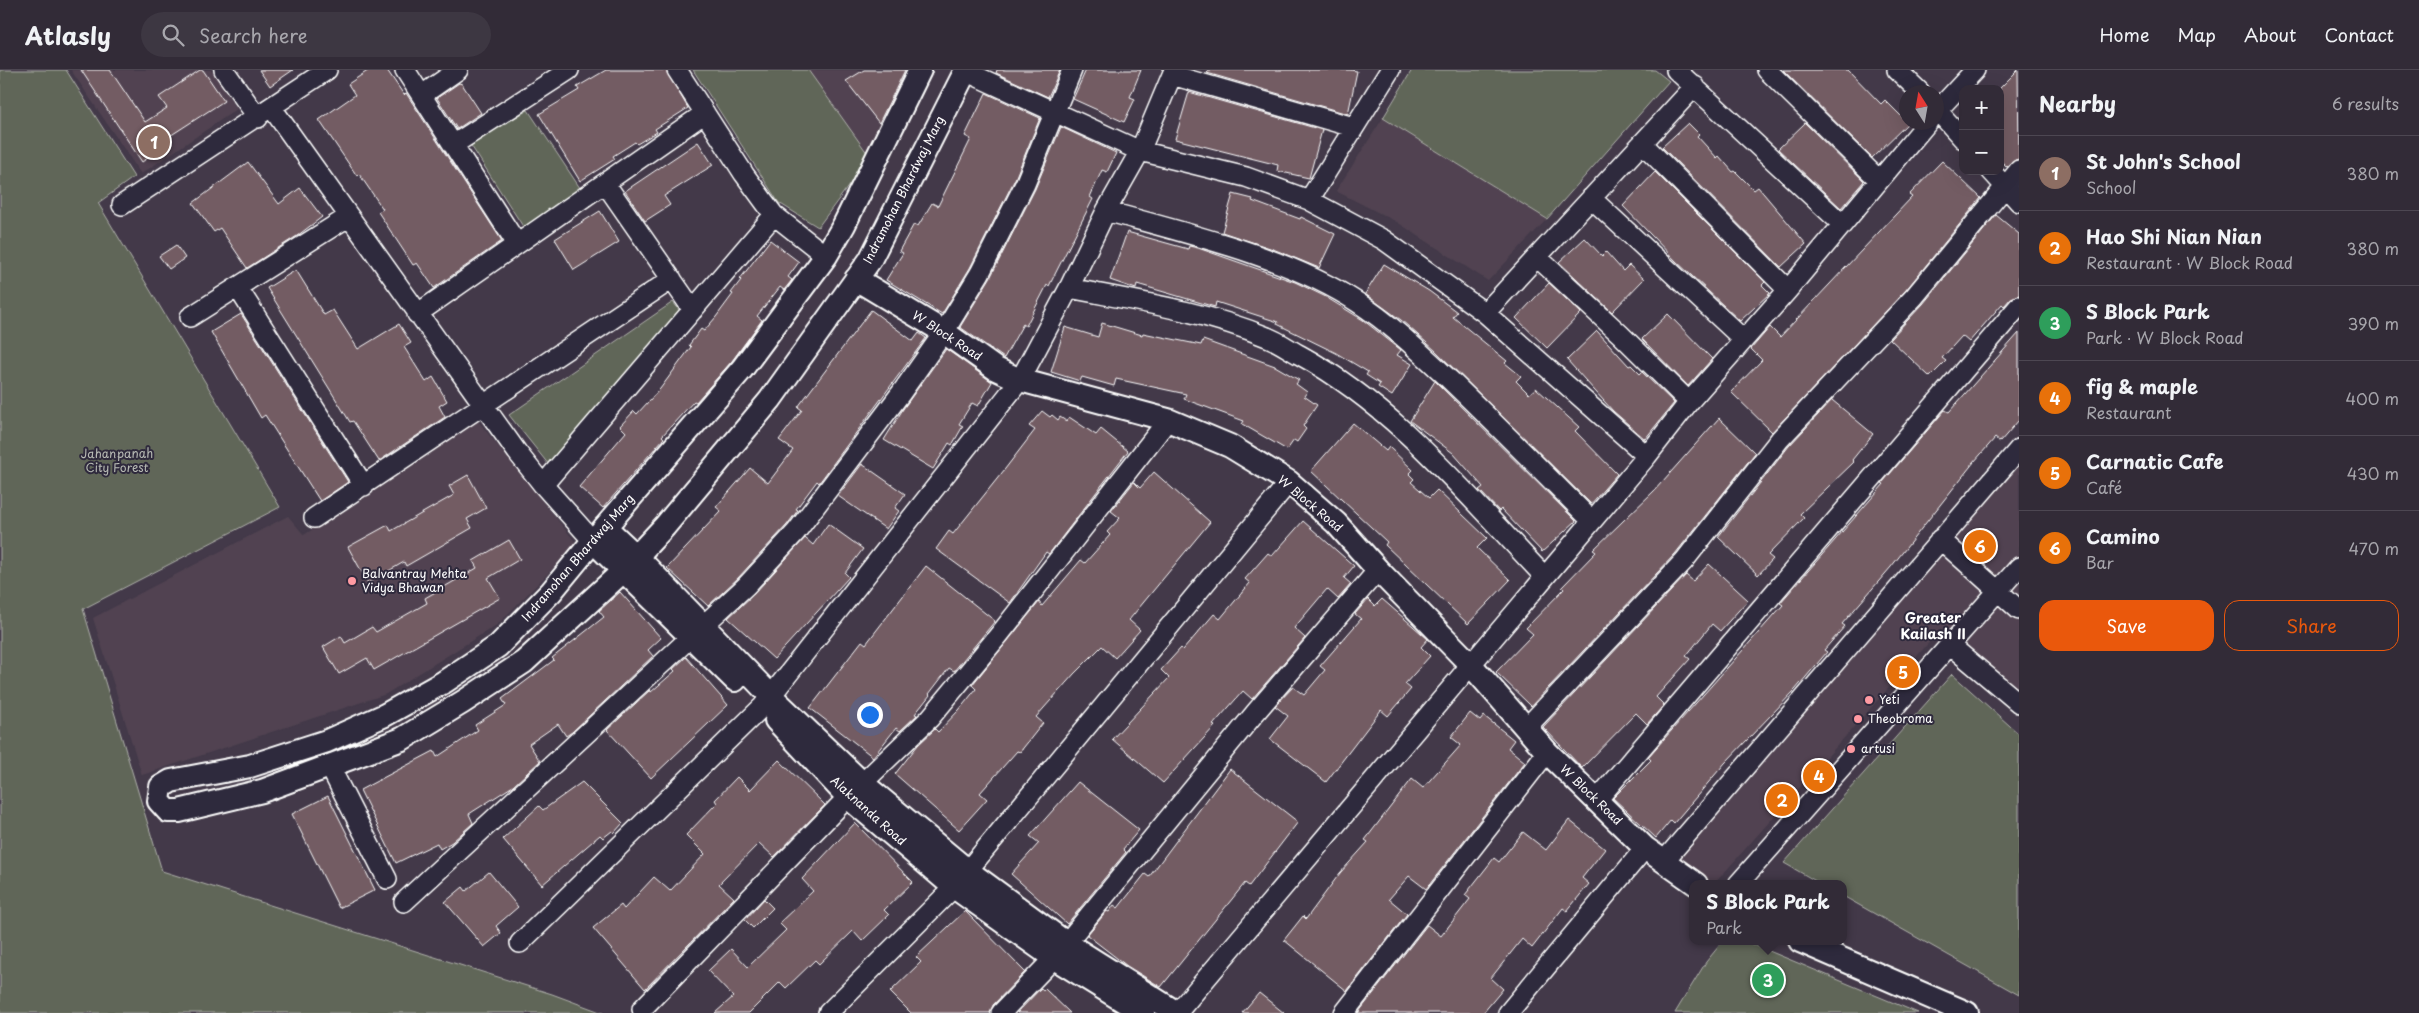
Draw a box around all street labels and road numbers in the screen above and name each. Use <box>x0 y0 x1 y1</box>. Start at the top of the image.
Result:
street label: Indramohan Bhardwaj Marg <box>858 112 948 267</box>
street label: W Block Road <box>909 306 986 365</box>
street label: W Block Road <box>1274 471 1347 536</box>
street label: Indramohan Bhardwaj Marg <box>517 490 638 625</box>
street label: W Block Road <box>1557 760 1627 829</box>
street label: Alaknanda Road <box>827 771 911 849</box>

